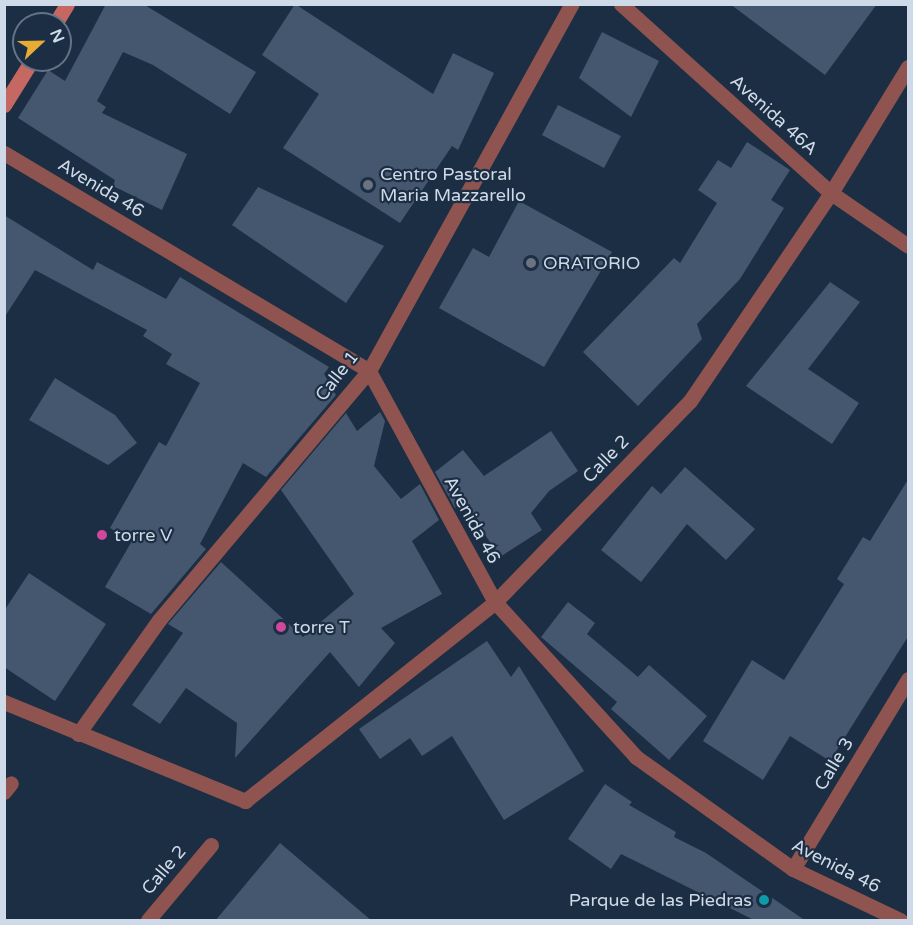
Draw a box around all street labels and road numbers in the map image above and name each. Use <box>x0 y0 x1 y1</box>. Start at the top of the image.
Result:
street label: Avenida 46A <box>726 70 822 160</box>
street label: Avenida 46 <box>54 154 148 222</box>
street label: Calle 1 <box>311 347 363 405</box>
street label: Calle 2 <box>578 431 634 487</box>
street label: Avenida 46 <box>439 473 505 567</box>
street label: Calle 3 <box>810 734 858 794</box>
street label: Avenida 46 <box>788 834 884 898</box>
street label: Calle 2 <box>137 841 191 899</box>

